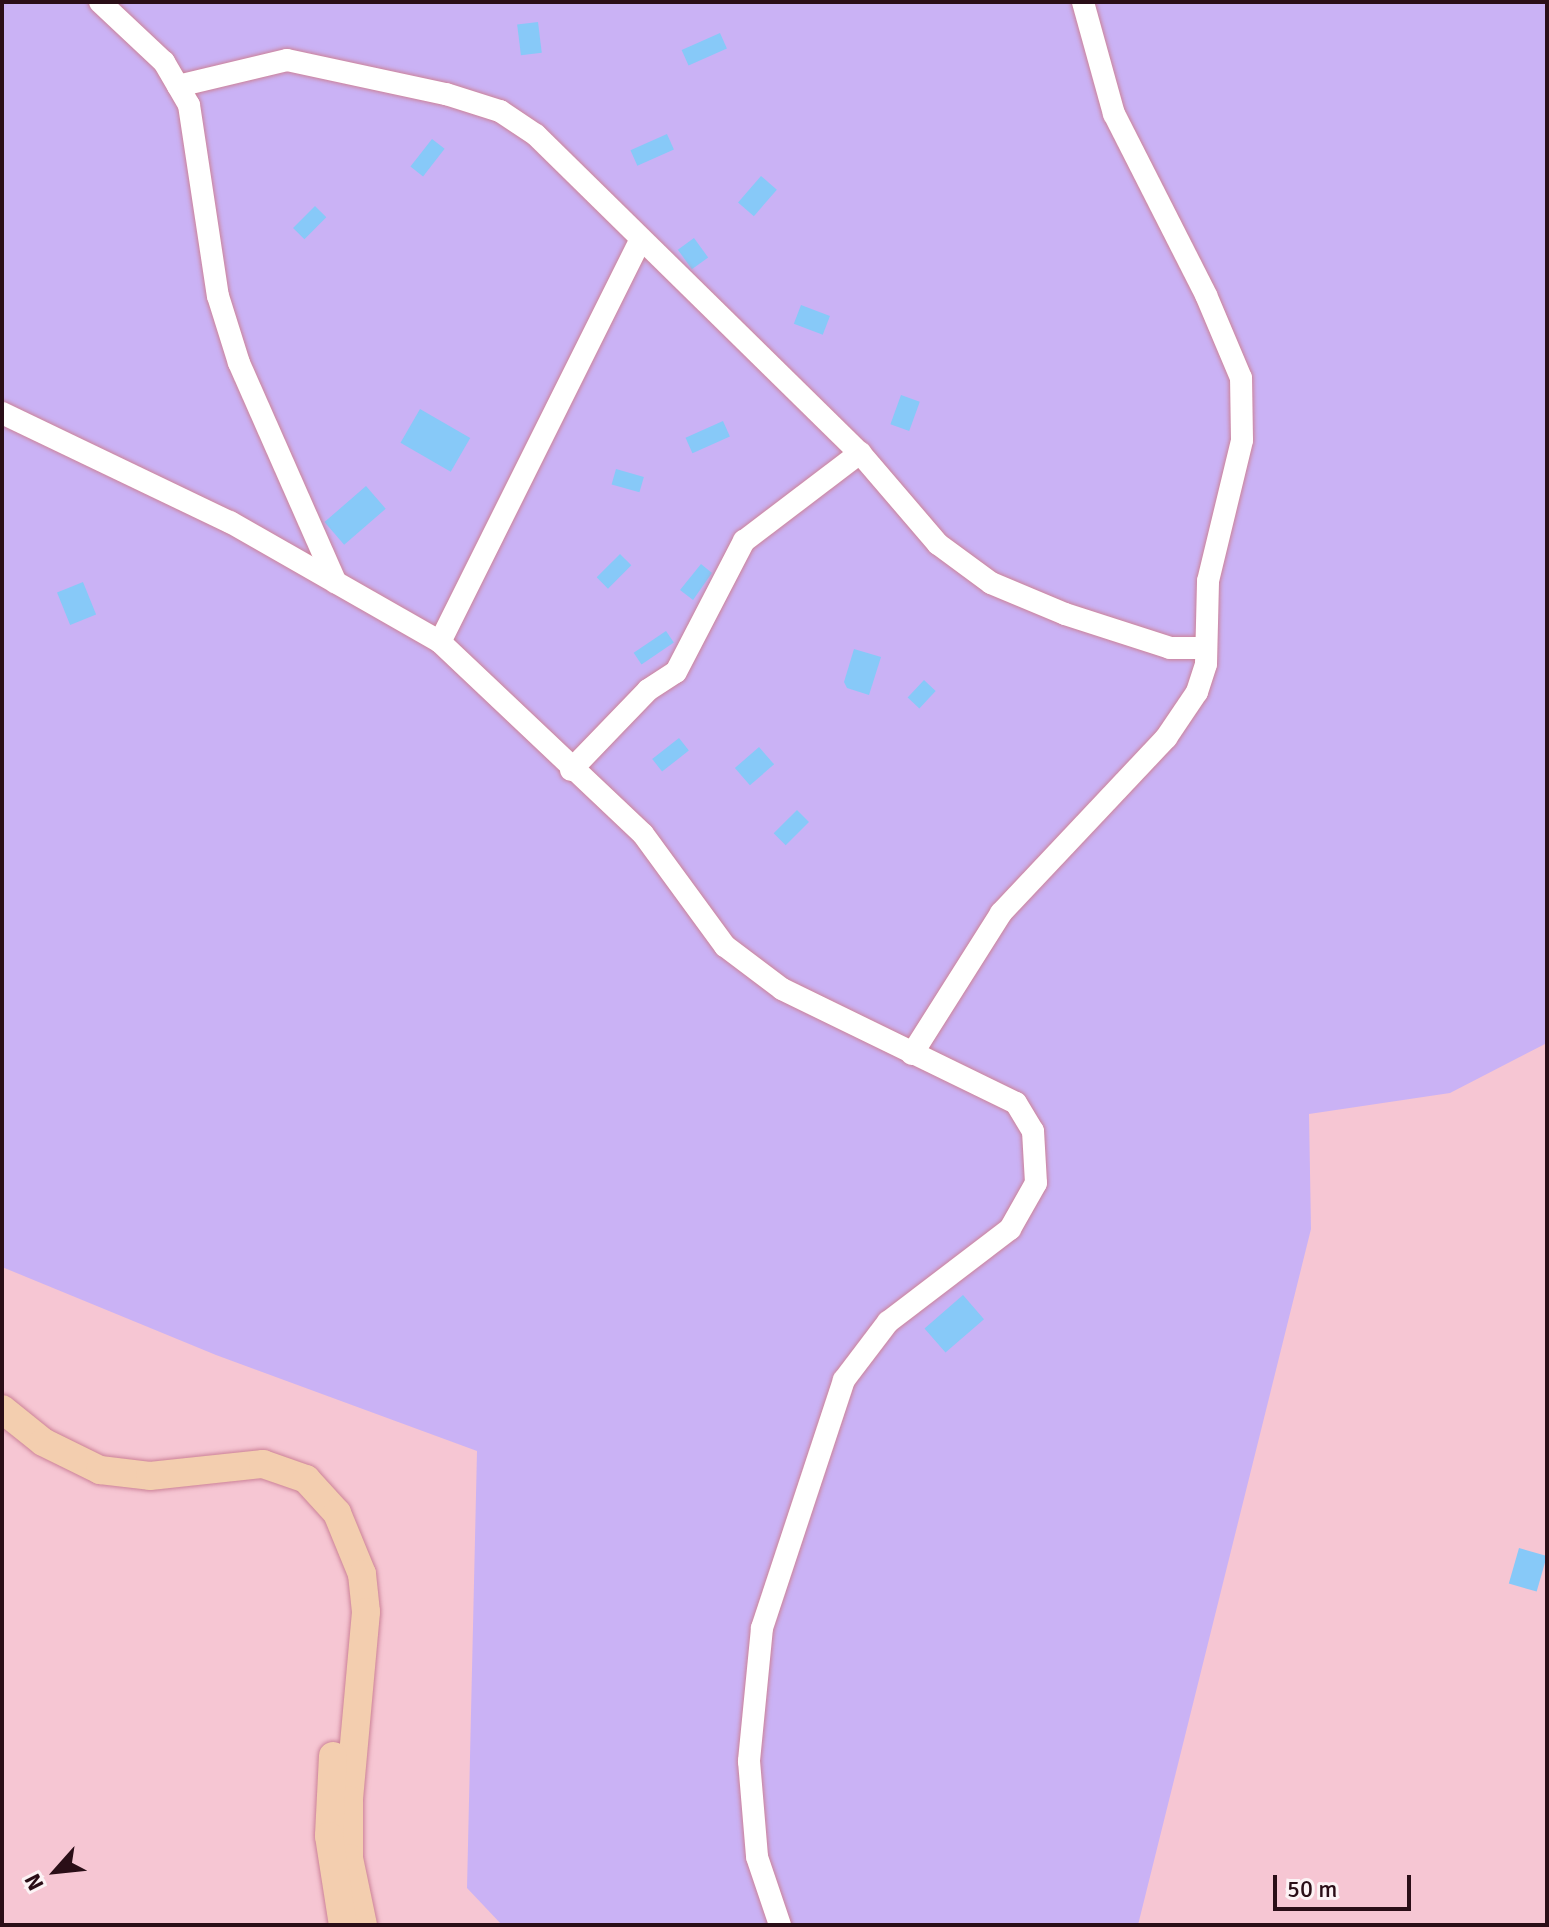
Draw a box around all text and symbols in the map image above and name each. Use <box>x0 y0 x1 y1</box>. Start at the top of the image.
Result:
north arrow <box>16 1831 96 1911</box>
scale bar <box>1277 1859 1415 1909</box>
text: N <box>19 1869 50 1895</box>
text: 50 m <box>1287 1874 1337 1904</box>

